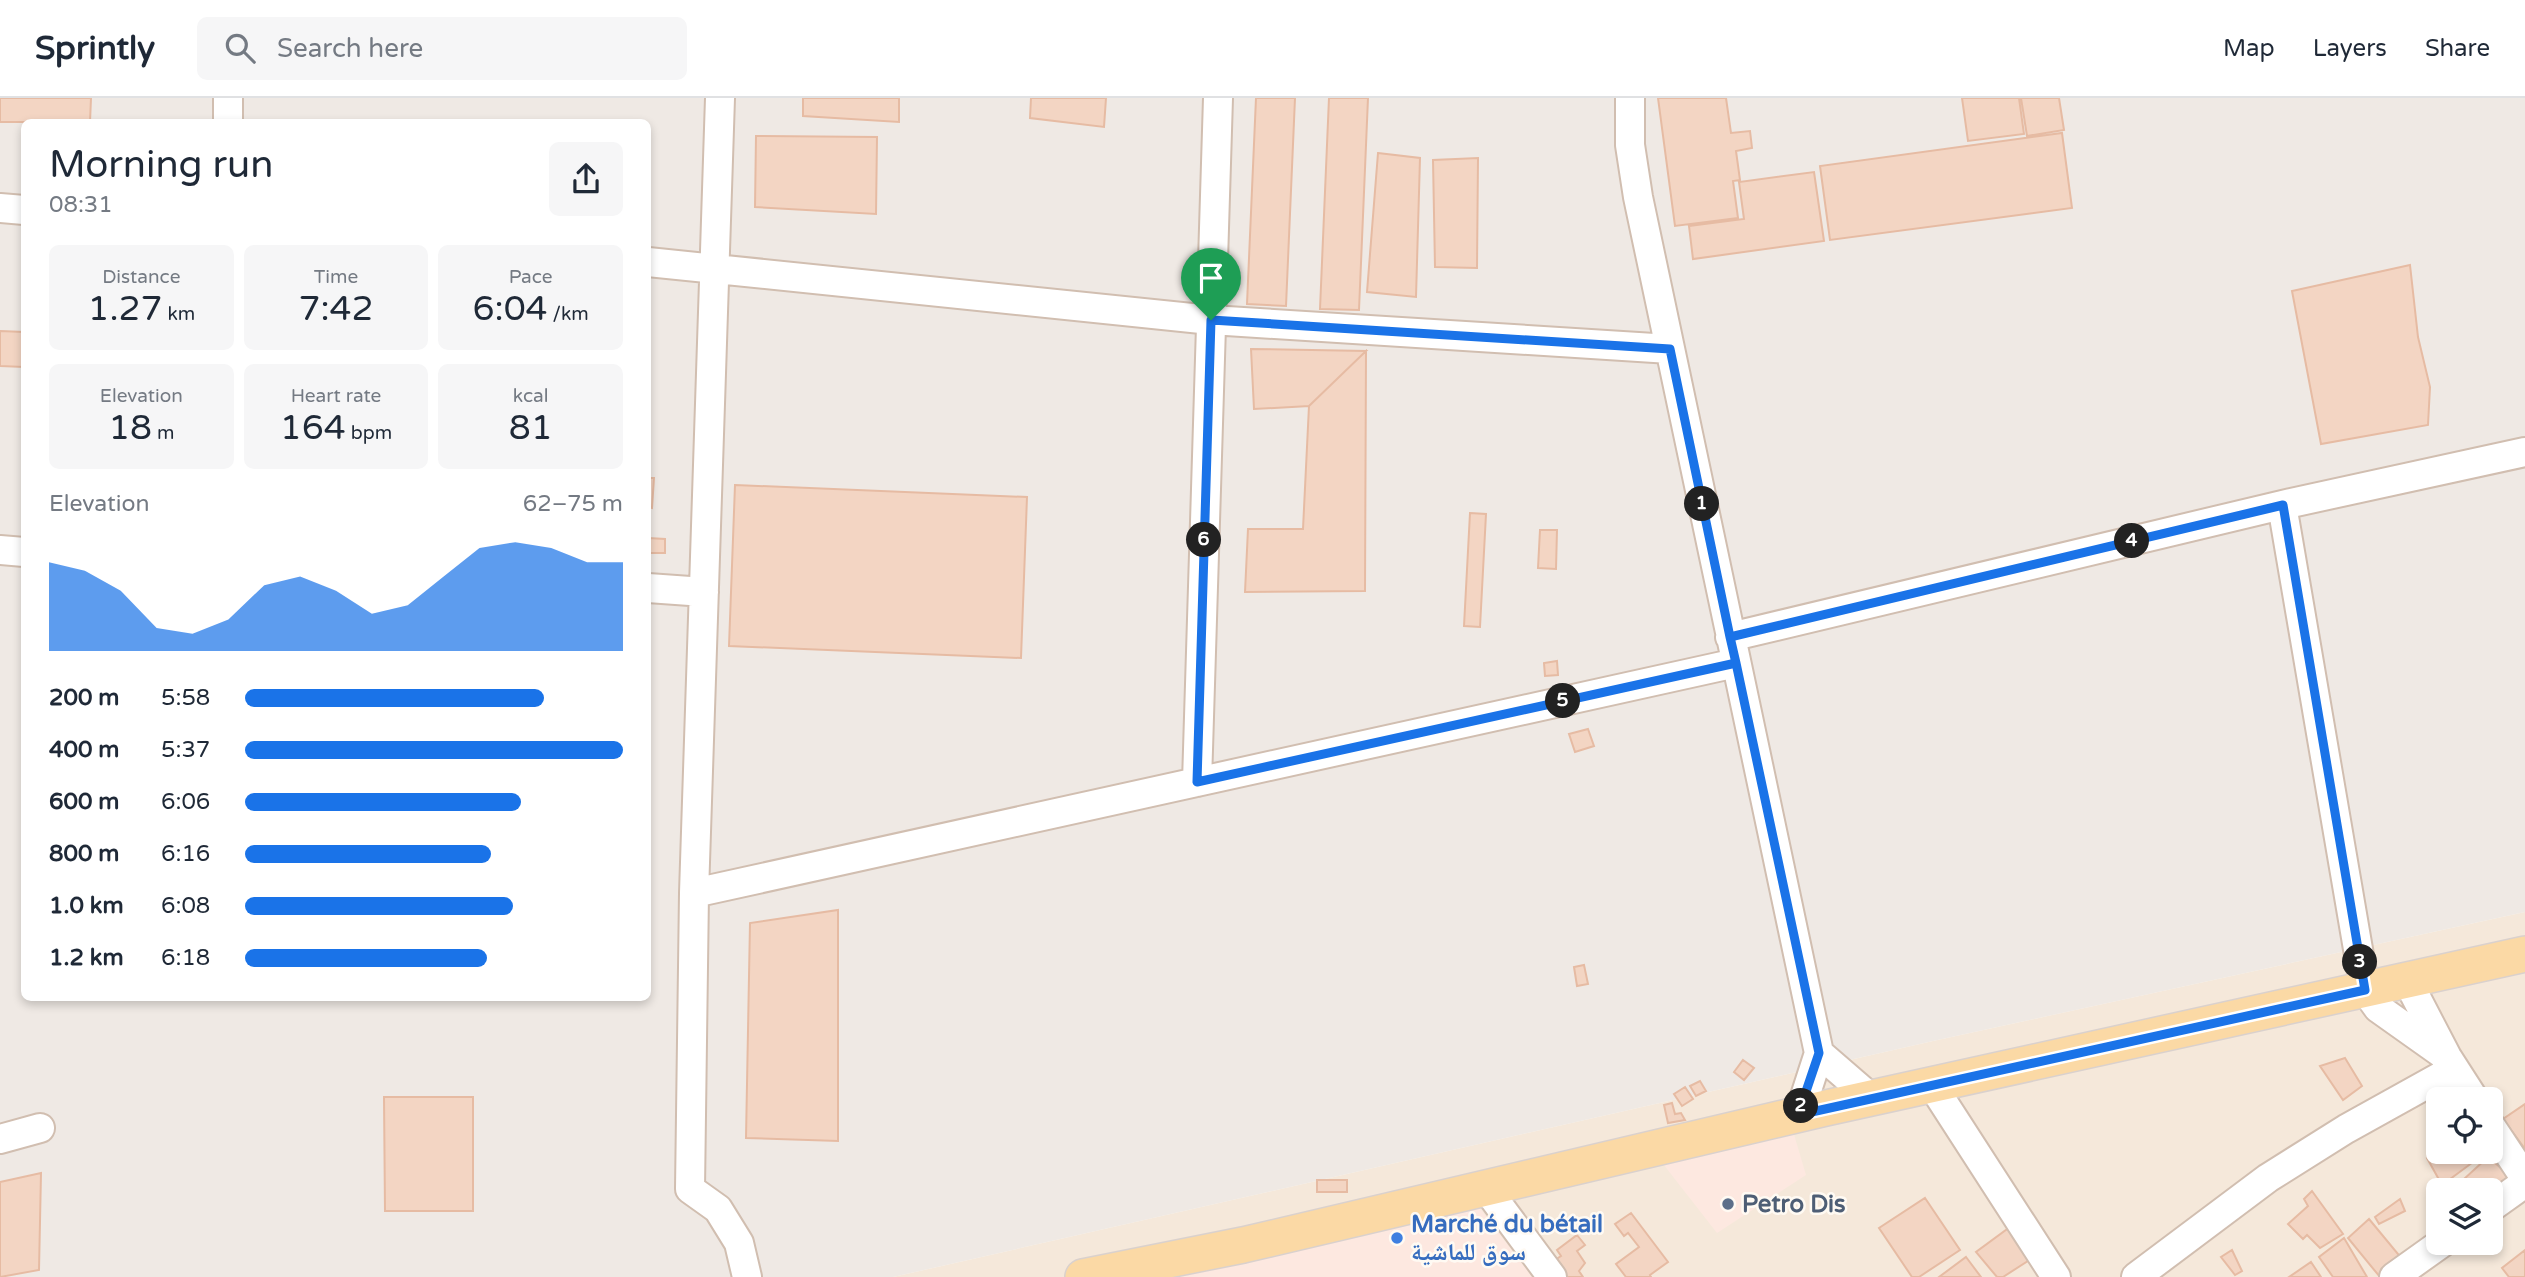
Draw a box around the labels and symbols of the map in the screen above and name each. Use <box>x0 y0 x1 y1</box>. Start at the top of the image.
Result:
pin <box>1181 248 1241 320</box>
pin: 1 <box>1684 486 1720 522</box>
pin: 6 <box>1186 522 1222 558</box>
pin: 4 <box>2114 524 2150 558</box>
pin: 5 <box>1546 684 1580 718</box>
pin: 3 <box>2342 944 2378 980</box>
pin: 2 <box>1784 1088 1818 1124</box>
place label: Petro Dis <box>1742 1190 1846 1219</box>
marker: Petro Dis <box>1720 1196 1736 1212</box>
place label: Marché du bétail سوق للماشية <box>1411 1210 1603 1267</box>
marker: Marché du bétail سوق للماشية <box>1389 1230 1405 1246</box>

